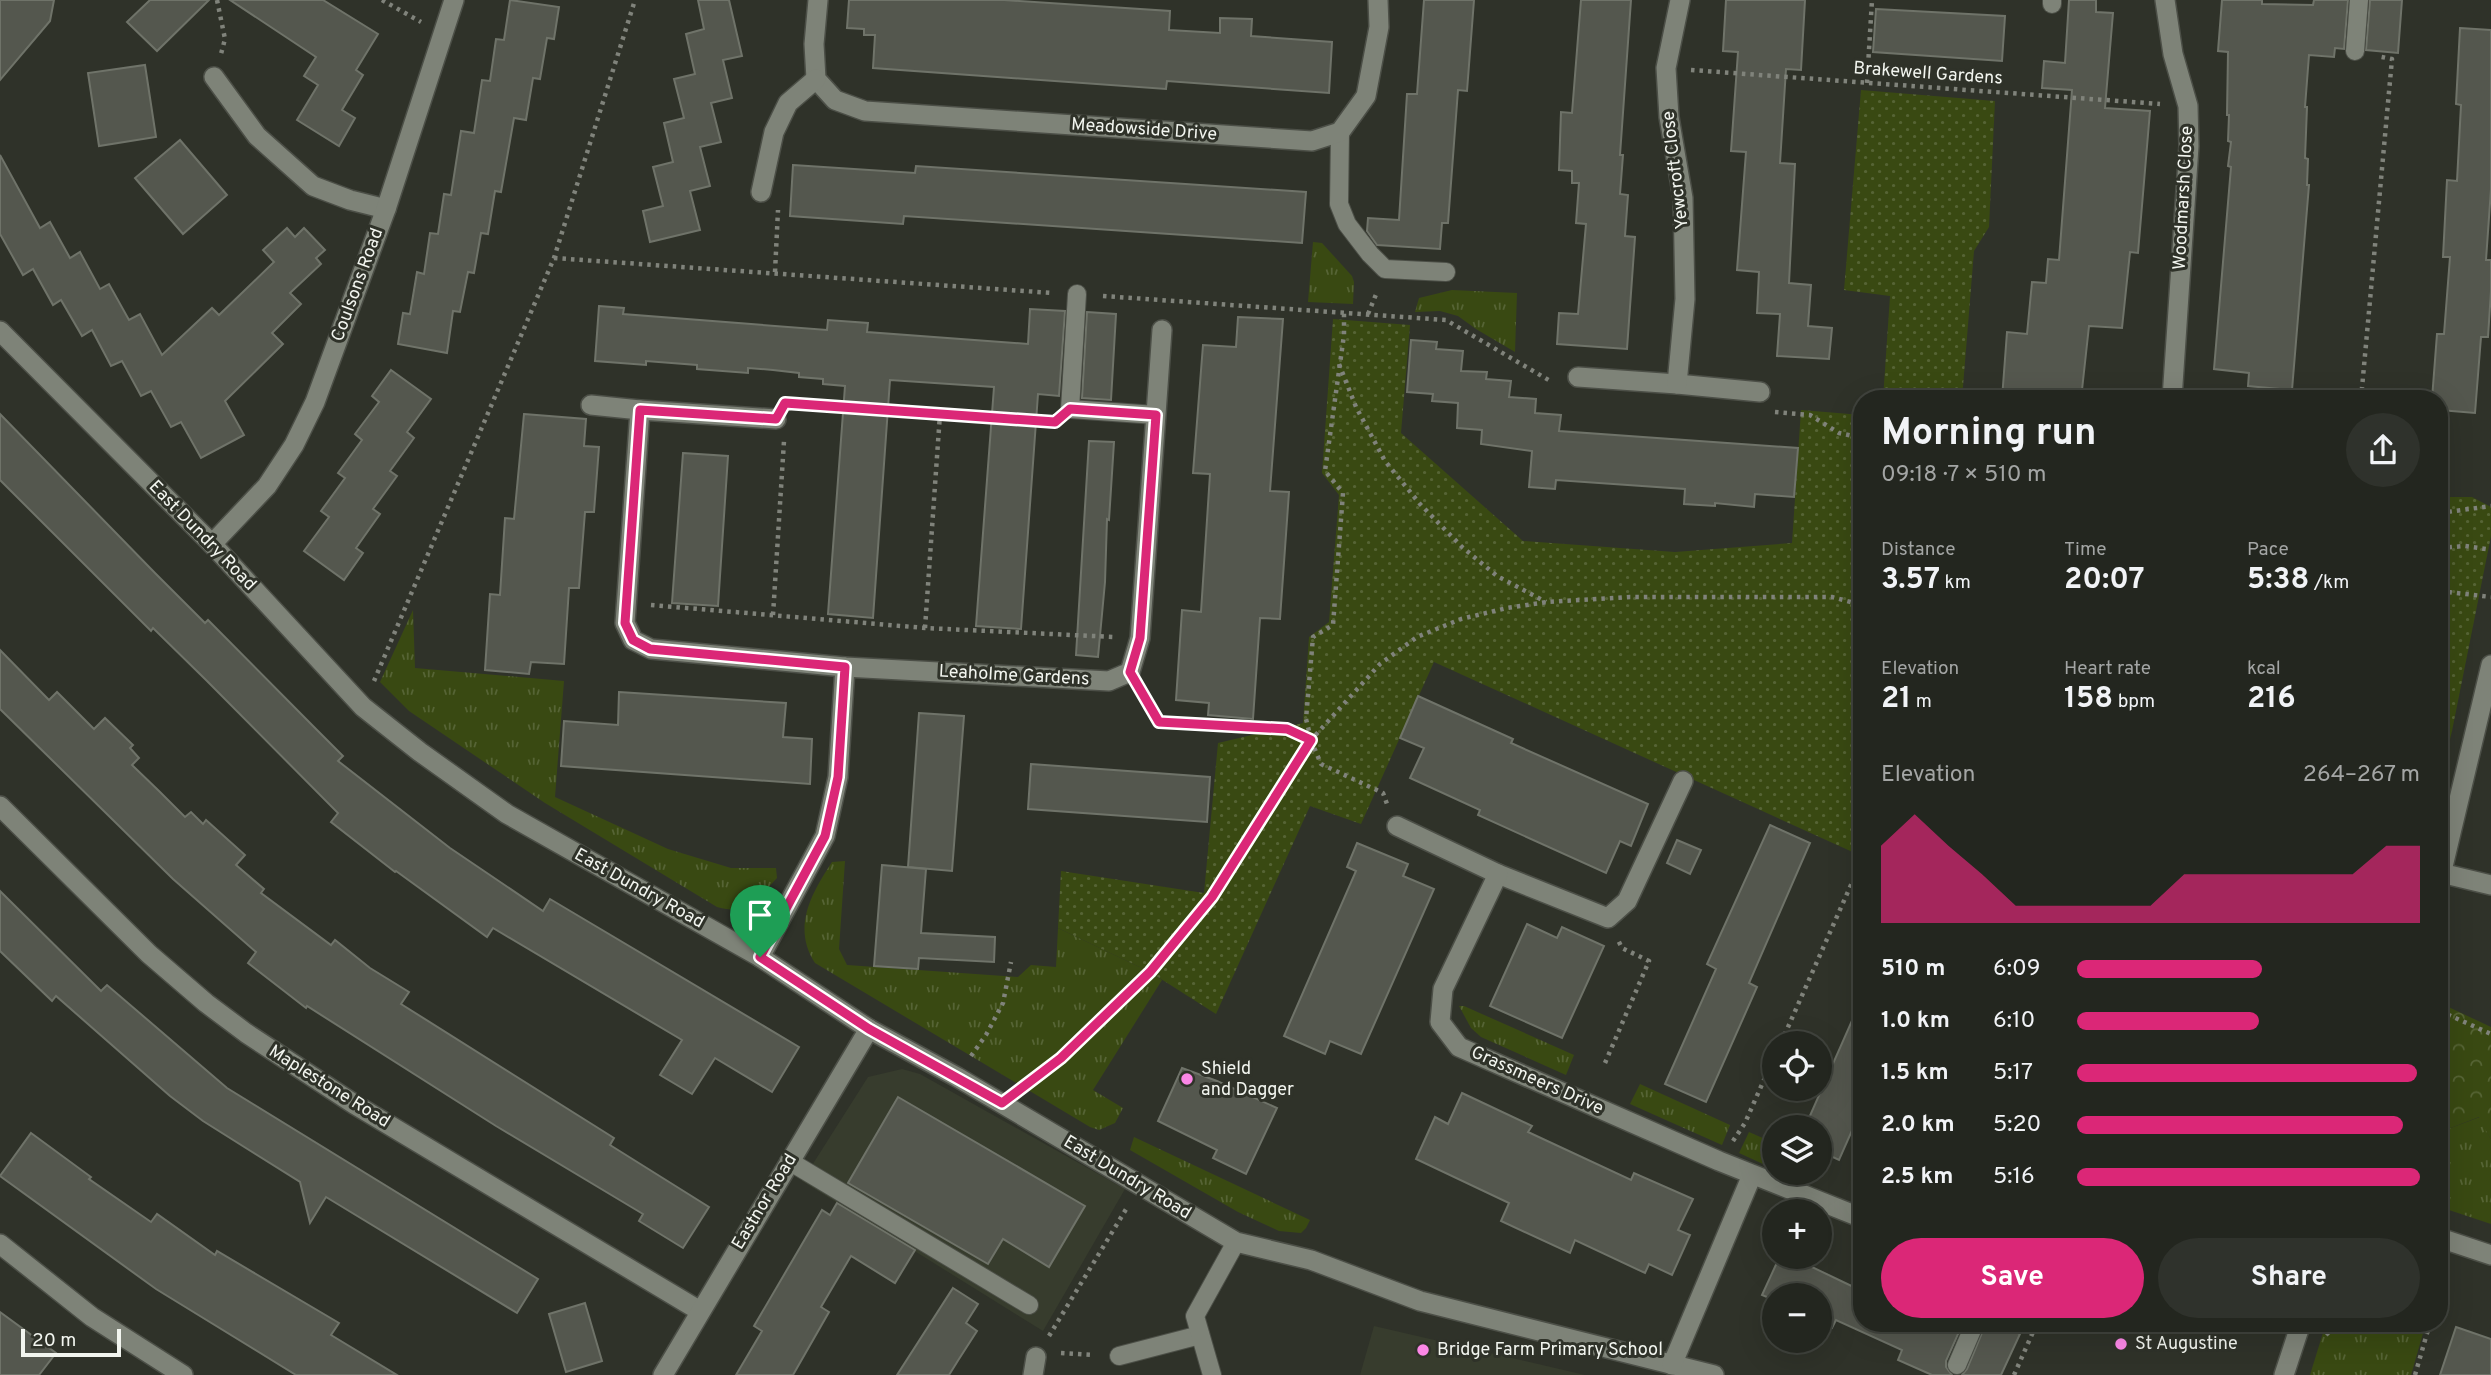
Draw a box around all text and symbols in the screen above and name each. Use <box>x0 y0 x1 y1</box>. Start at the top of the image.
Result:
street label: Brakewell Gardens <box>1853 57 2003 91</box>
street label: Yewcroft Close <box>1657 110 1695 230</box>
street label: Meadowside Drive <box>1070 113 1218 147</box>
street label: Woodmarsh Close <box>2169 125 2199 271</box>
street label: Coulsons Road <box>327 225 389 345</box>
text: Morning run <box>1881 410 2097 459</box>
button: share <box>2346 413 2420 487</box>
text: 09:18 · 7 × 510 m <box>1881 461 2046 490</box>
street label: East Dundry Road <box>143 476 261 596</box>
text: Distance <box>1881 538 1956 562</box>
text: Time <box>2064 538 2107 562</box>
text: Pace <box>2247 538 2289 562</box>
text: 3.57 <box>1881 562 1940 599</box>
text: 20:07 <box>2064 562 2145 599</box>
text: 5:38 <box>2247 562 2309 599</box>
text: km <box>1940 571 1971 595</box>
text: /km <box>2309 571 2349 595</box>
text: Elevation <box>1881 657 1959 681</box>
text: Heart rate <box>2064 657 2151 681</box>
text: kcal <box>2247 657 2281 681</box>
street label: Leaholme Gardens <box>938 661 1090 691</box>
text: 21 <box>1881 681 1911 718</box>
text: 158 <box>2064 681 2113 718</box>
text: 216 <box>2247 681 2296 718</box>
text: m <box>1911 690 1932 714</box>
text: bpm <box>2113 690 2155 714</box>
text: Elevation <box>1881 761 1976 790</box>
text: 264–267 m <box>2303 761 2420 790</box>
street label: East Dundry Road <box>570 844 708 934</box>
pin <box>730 885 790 957</box>
icon: arrive <box>741 896 779 934</box>
text: 510 m <box>1881 955 1945 984</box>
text: 6:09 <box>1993 955 2040 984</box>
text: 1.0 km <box>1881 1007 1950 1036</box>
text: 6:10 <box>1993 1007 2035 1036</box>
map controls <box>1762 1031 1832 1353</box>
button: locate <box>1762 1031 1832 1101</box>
street label: Maplestone Road <box>264 1040 394 1134</box>
street label: Grassmeers Drive <box>1467 1041 1607 1121</box>
place label: Shield and Dagger <box>1201 1058 1294 1102</box>
text: 1.5 km <box>1881 1059 1949 1088</box>
text: 5:17 <box>1993 1059 2033 1088</box>
marker: Shield and Dagger <box>1179 1071 1195 1087</box>
text: 2.0 km <box>1881 1111 1955 1140</box>
text: 5:20 <box>1993 1111 2041 1140</box>
button: layers <box>1762 1115 1832 1185</box>
street label: East Dundry Road <box>1059 1131 1195 1225</box>
street label: Eastnor Road <box>727 1150 803 1254</box>
text: 2.5 km <box>1881 1163 1954 1192</box>
text: 5:16 <box>1993 1163 2035 1192</box>
button: + <box>1762 1199 1832 1269</box>
button: Save <box>1881 1238 2144 1318</box>
button: Share <box>2158 1238 2420 1318</box>
button: − <box>1762 1283 1832 1353</box>
scale bar <box>21 1326 121 1358</box>
text: 20 m <box>32 1329 76 1353</box>
place label: St Augustine <box>2135 1333 2238 1356</box>
marker: St Augustine <box>2113 1336 2129 1352</box>
place label: Bridge Farm Primary School <box>1437 1339 1663 1362</box>
marker: Bridge Farm Primary School <box>1415 1342 1431 1358</box>

